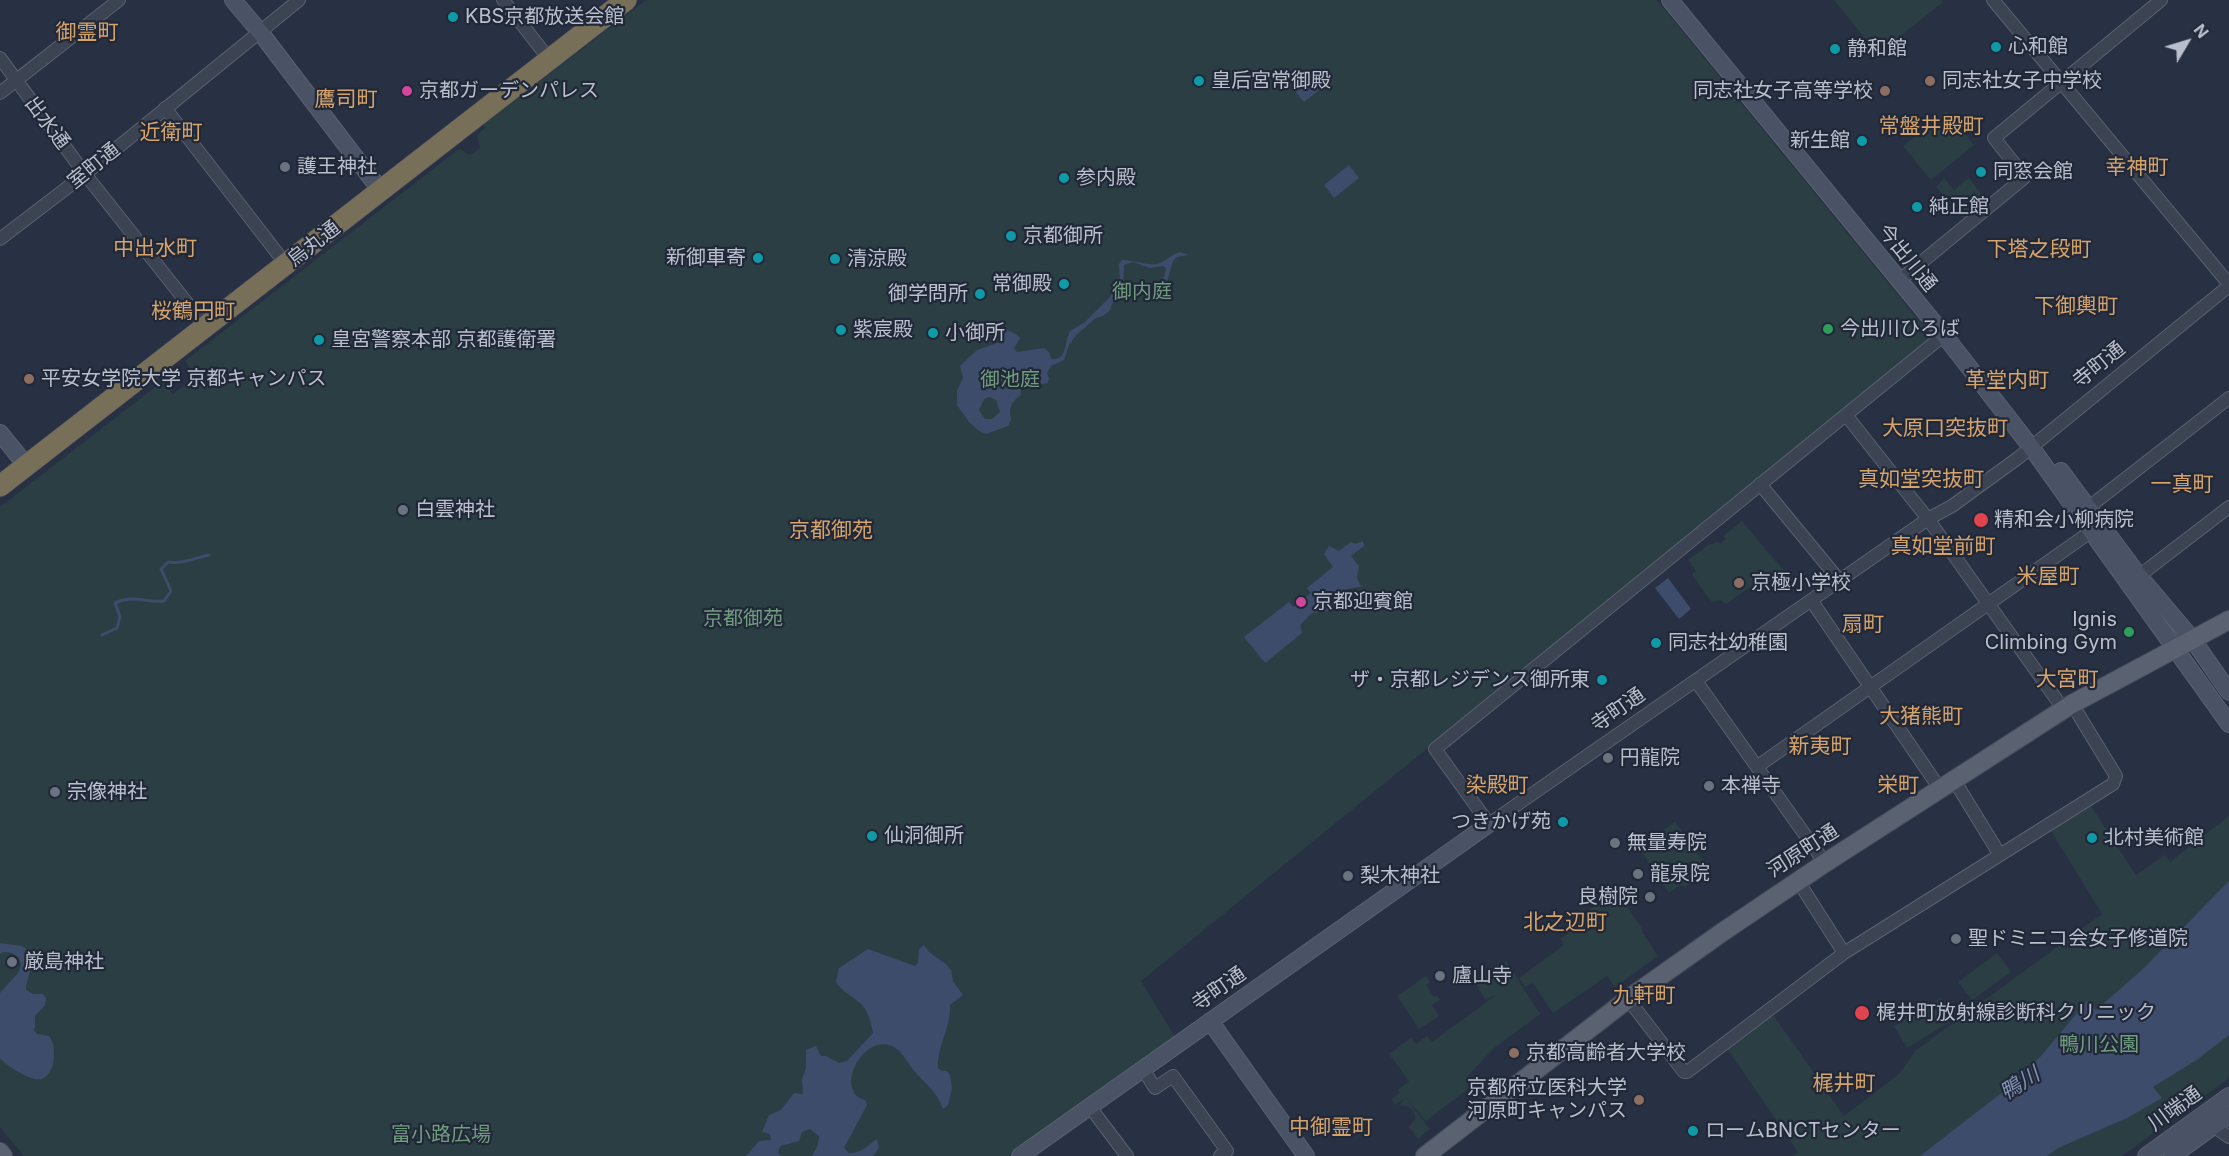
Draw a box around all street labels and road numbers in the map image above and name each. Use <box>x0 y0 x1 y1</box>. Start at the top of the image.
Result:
street label: 出水通 <box>19 92 75 154</box>
street label: 室町通 <box>63 138 125 194</box>
street label: 烏丸通 <box>283 216 345 272</box>
street label: 今出川通 <box>1873 219 1941 297</box>
street label: 寺町通 <box>2068 337 2130 393</box>
street label: 寺町通 <box>1587 683 1649 737</box>
street label: 河原町通 <box>1763 819 1843 883</box>
street label: 寺町通 <box>1188 962 1250 1016</box>
street label: 川端通 <box>2144 1082 2206 1136</box>

